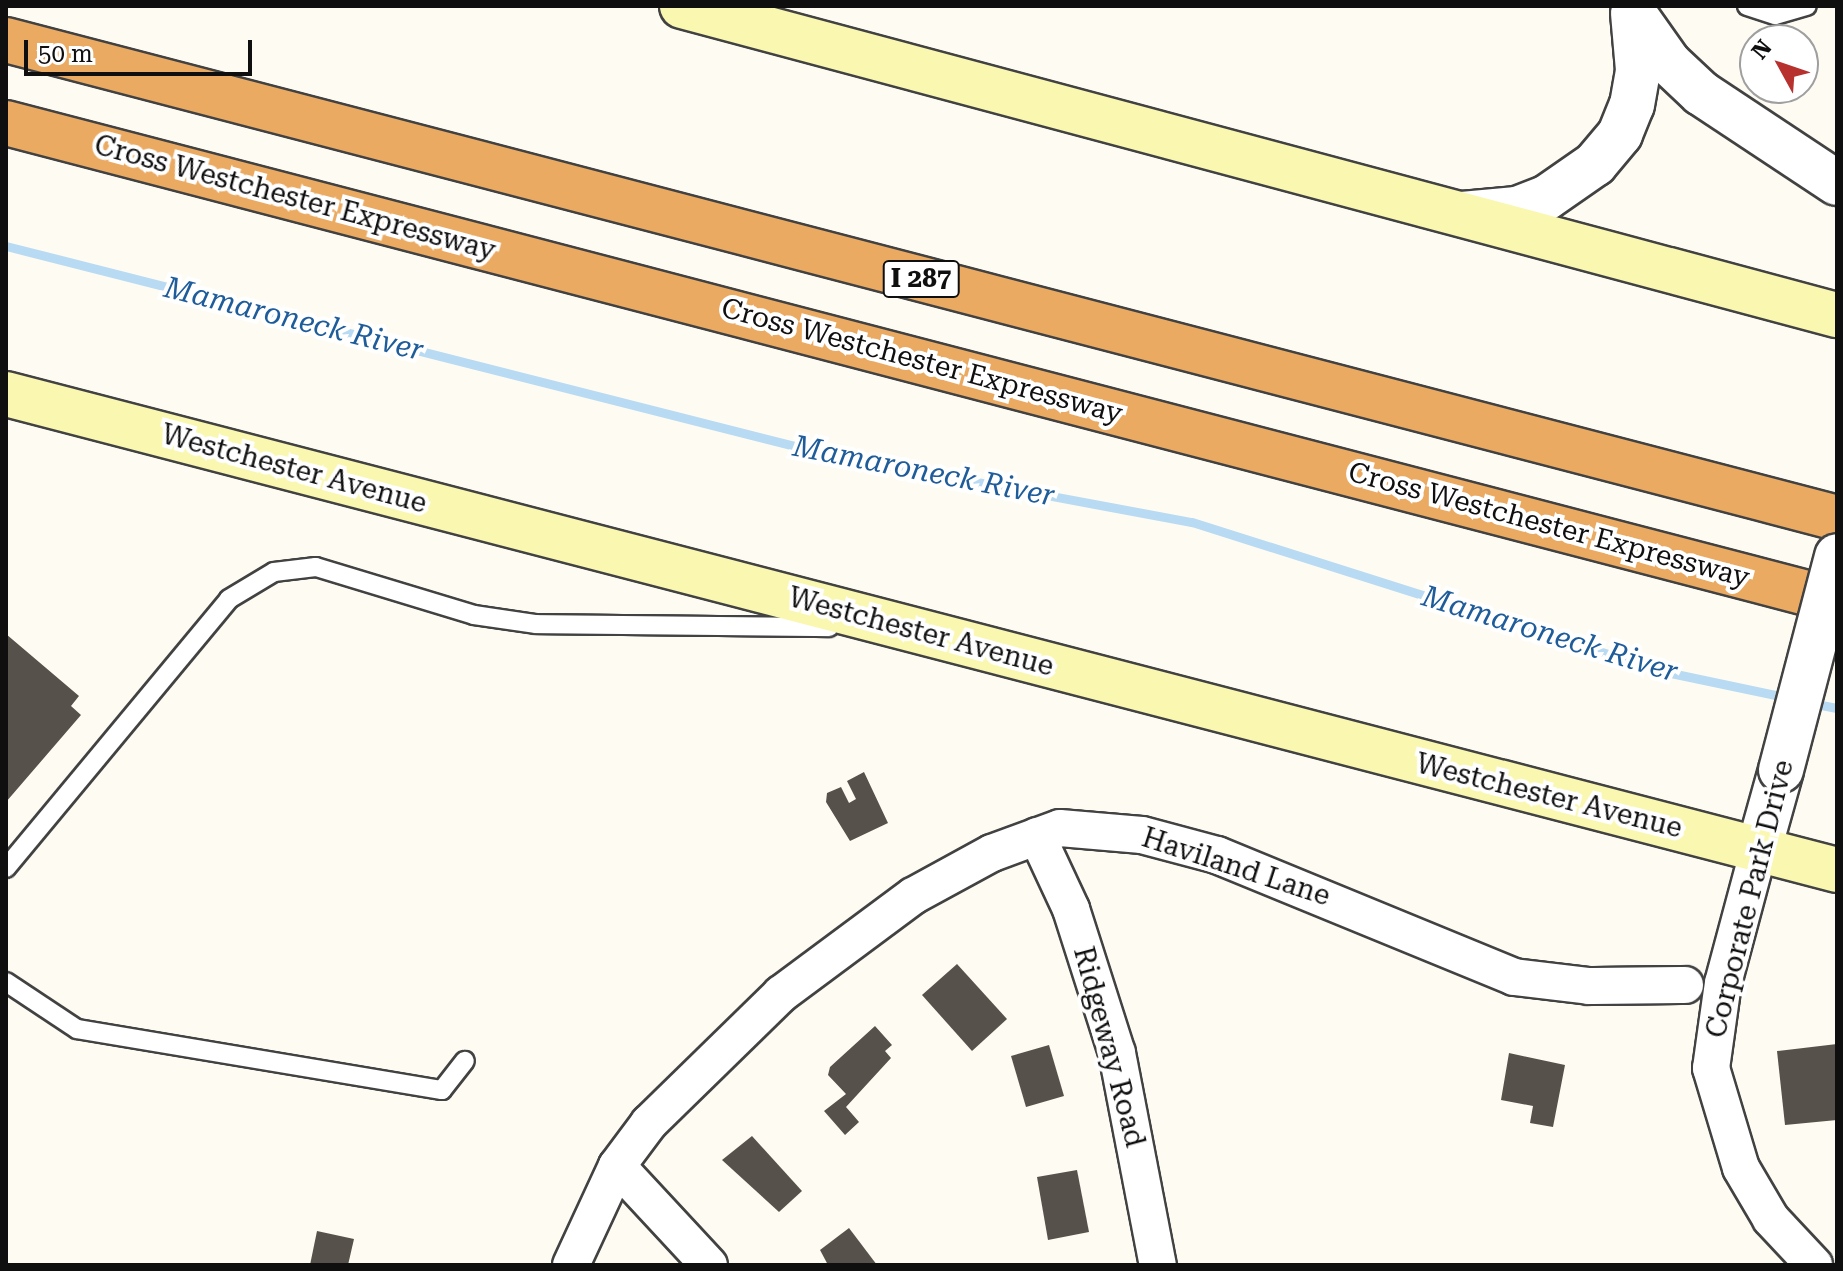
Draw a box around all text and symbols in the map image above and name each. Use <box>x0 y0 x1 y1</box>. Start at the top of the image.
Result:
scale bar <box>28 24 256 74</box>
north arrow <box>1739 24 1819 104</box>
text: N <box>1747 35 1777 64</box>
text: 50 m <box>38 40 93 68</box>
street label: Cross Westchester Expressway <box>91 128 499 268</box>
road number: I 287 <box>881 257 961 301</box>
water label: Mamaroneck River <box>161 269 427 369</box>
street label: Cross Westchester Expressway <box>718 291 1126 431</box>
street label: Westchester Avenue <box>158 417 430 521</box>
water label: Mamaroneck River <box>790 428 1058 514</box>
street label: Cross Westchester Expressway <box>1345 455 1753 595</box>
water label: Mamaroneck River <box>1418 578 1682 690</box>
street label: Westchester Avenue <box>785 580 1057 684</box>
street label: Westchester Avenue <box>1412 747 1686 845</box>
street label: Corporate Park Drive <box>1699 757 1801 1041</box>
street label: Haviland Lane <box>1138 821 1334 913</box>
street label: Ridgeway Road <box>1066 943 1152 1151</box>

